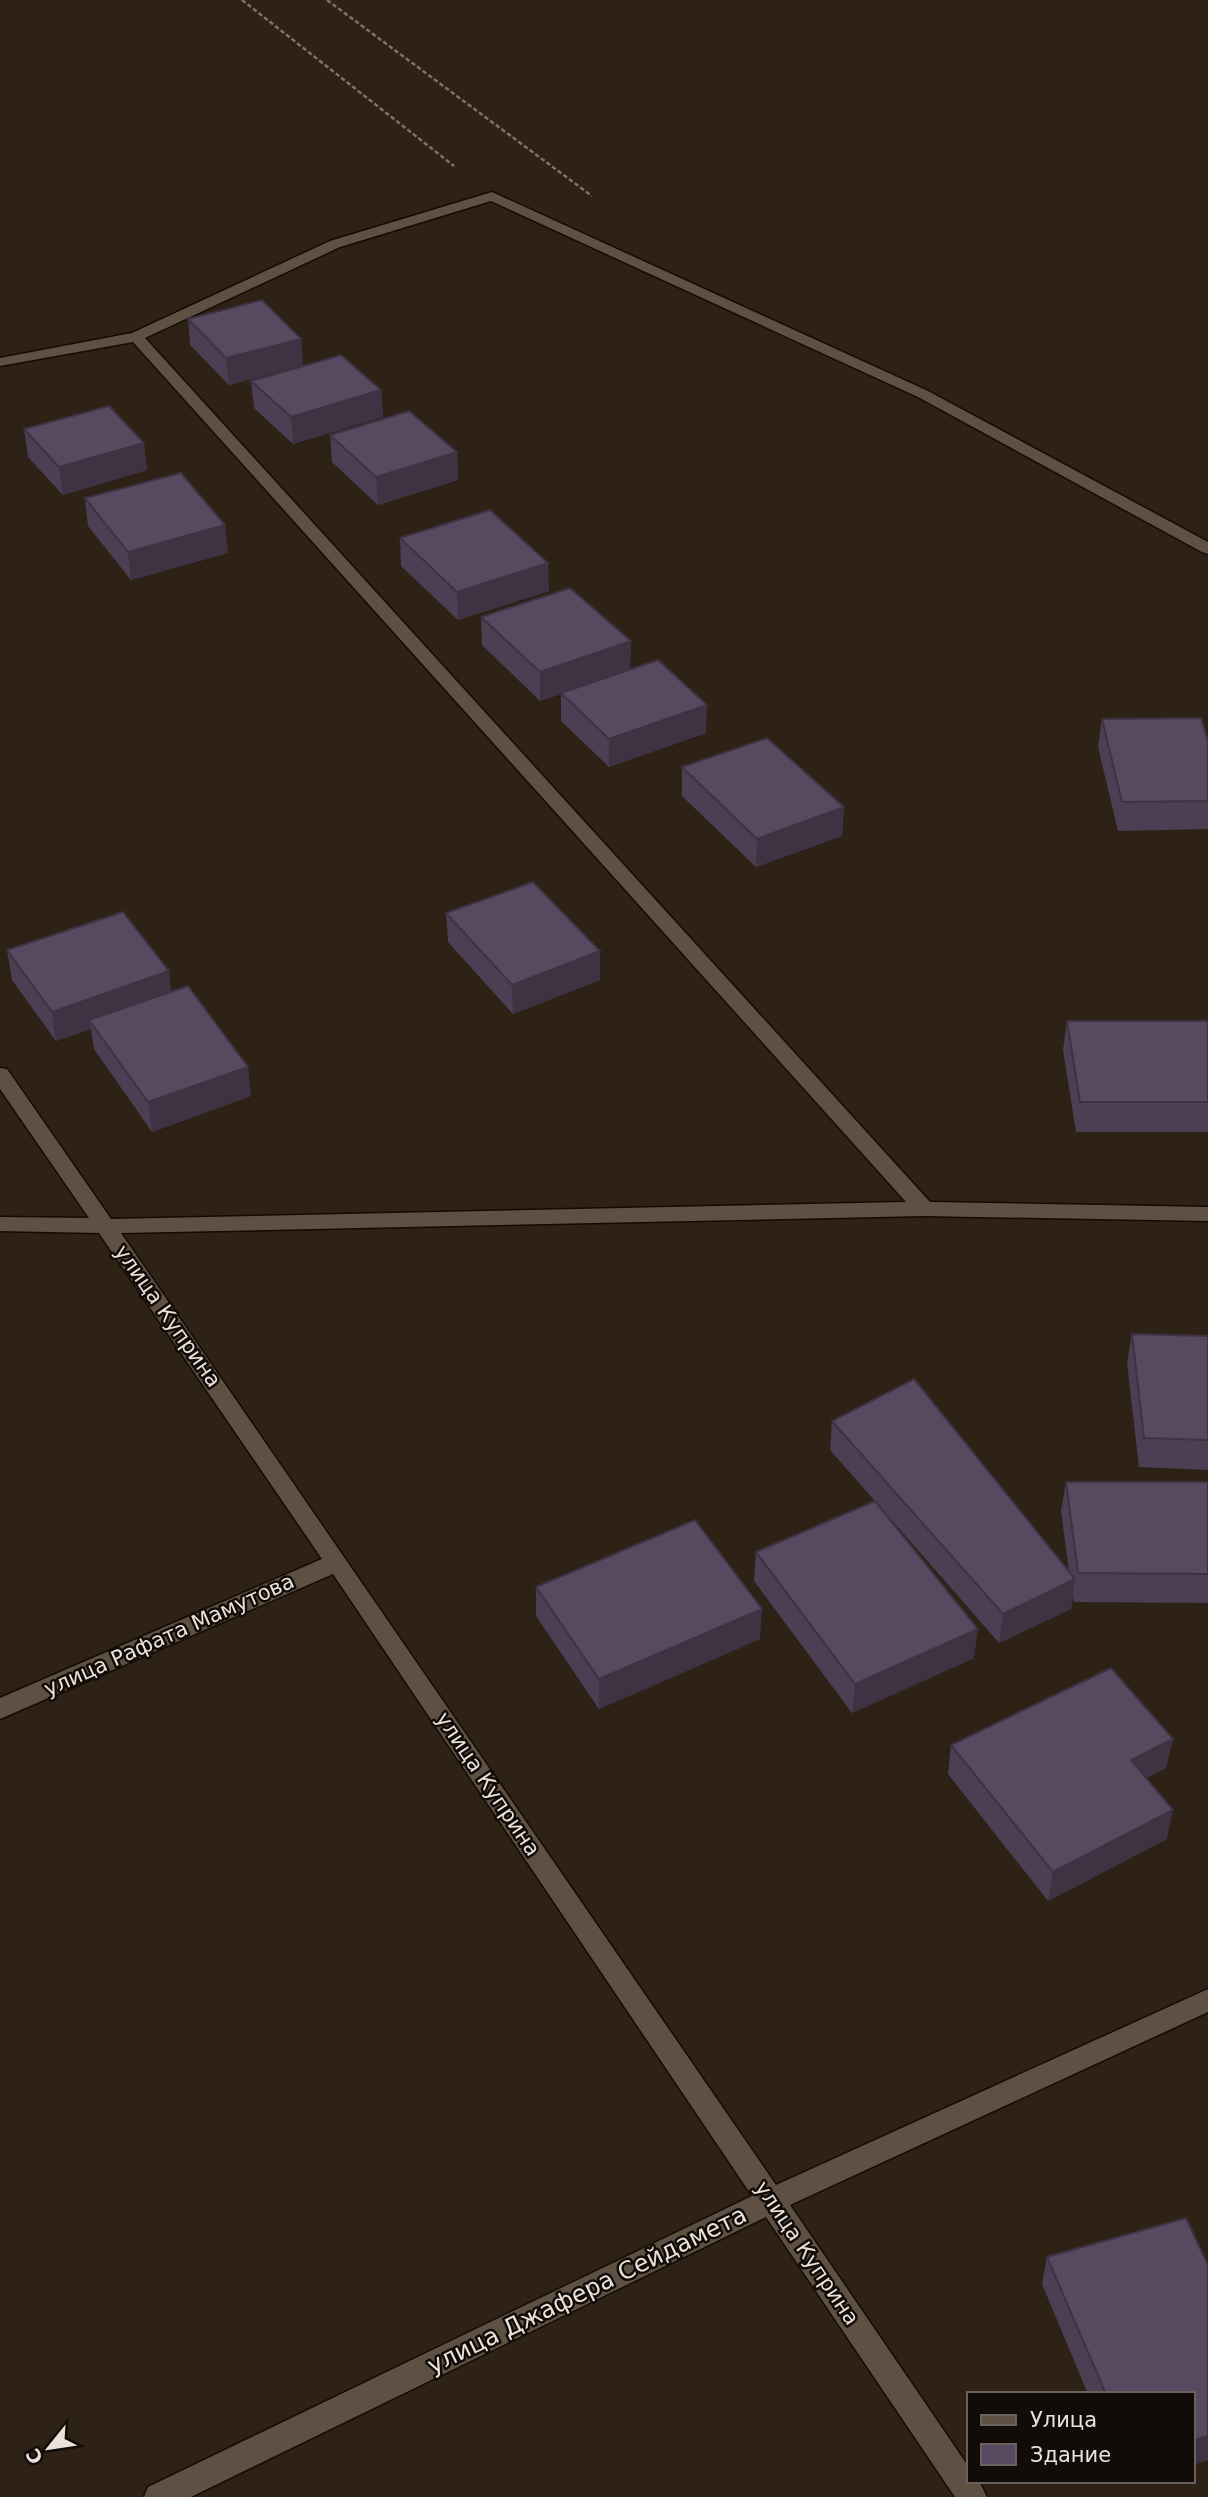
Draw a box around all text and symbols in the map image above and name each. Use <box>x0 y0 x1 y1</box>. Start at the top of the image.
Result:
street label: улица Куприна <box>110 1240 226 1392</box>
street label: улица Рафата Мамутова <box>40 1569 298 1701</box>
street label: улица Куприна <box>431 1708 545 1860</box>
street label: улица Куприна <box>750 2177 864 2329</box>
street label: улица Джафера Сейдамета <box>423 2200 751 2380</box>
legend <box>967 2392 1194 2483</box>
text: Улица <box>1030 2408 1097 2432</box>
north arrow <box>14 2413 84 2483</box>
text: Здание <box>1030 2443 1111 2467</box>
text: С <box>21 2445 47 2468</box>

